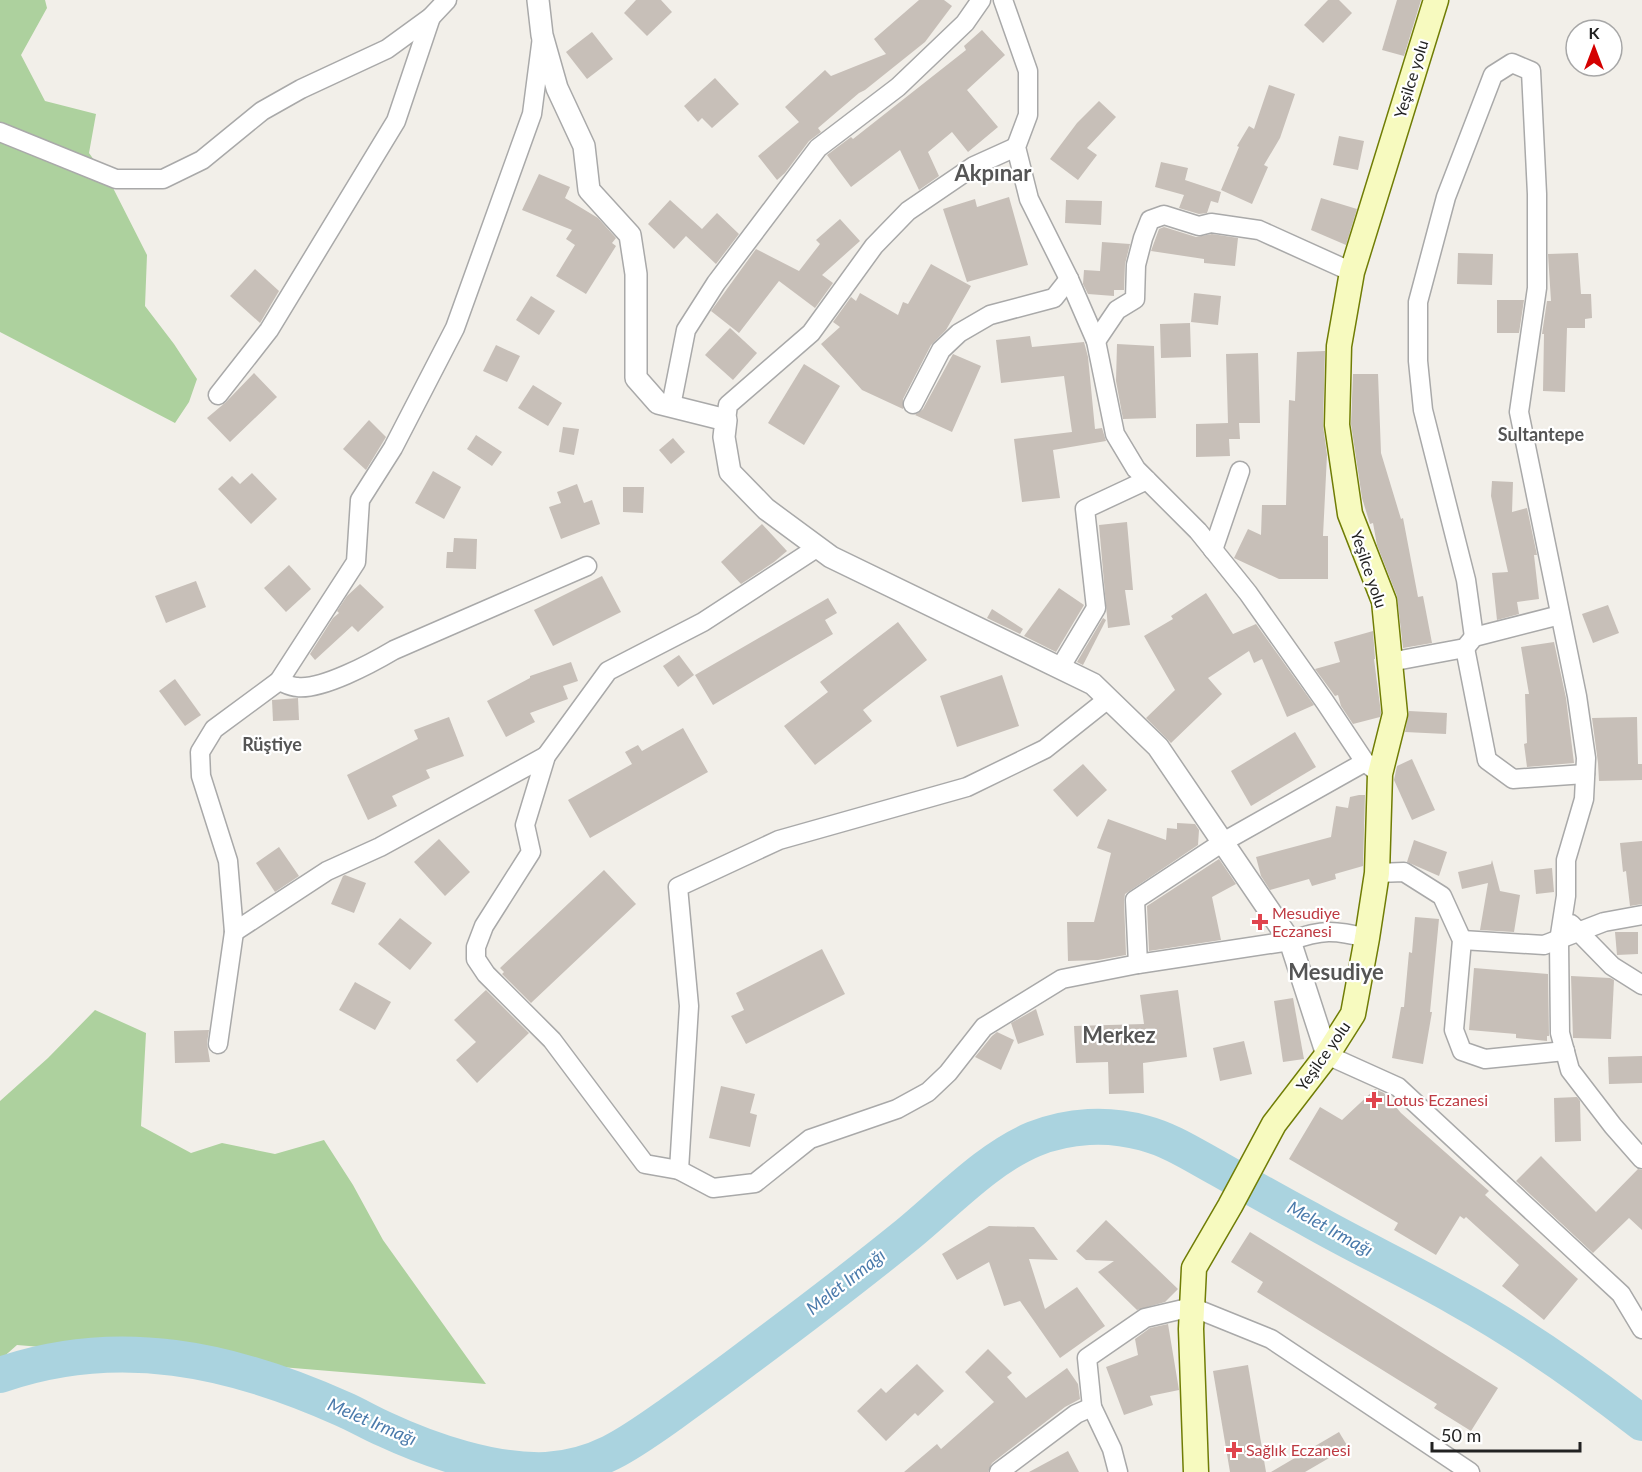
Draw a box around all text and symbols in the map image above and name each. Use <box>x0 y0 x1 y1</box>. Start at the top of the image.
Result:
north arrow <box>1564 18 1624 78</box>
text: K <box>1589 23 1601 42</box>
street label: Yeşilce yolu <box>1390 38 1431 120</box>
district label: Akpınar <box>954 159 1032 186</box>
district label: Sultantepe <box>1498 423 1585 445</box>
street label: Yeşilce yolu <box>1347 528 1392 610</box>
district label: Rüştiye <box>242 733 302 755</box>
place label: Mesudiye Eczanesi <box>1272 903 1340 940</box>
marker: Mesudiye Eczanesi <box>1253 915 1267 929</box>
district label: Mesudiye <box>1288 958 1384 985</box>
street label: Yeşilce yolu <box>1292 1017 1354 1094</box>
district label: Merkez <box>1082 1021 1156 1048</box>
place label: Lotus Eczanesi <box>1386 1090 1488 1109</box>
marker: Lotus Eczanesi <box>1367 1093 1381 1107</box>
water label: Melet Irmağı <box>1284 1196 1377 1261</box>
water label: Melet Irmağı <box>802 1244 889 1319</box>
water label: Melet Irmağı <box>325 1393 420 1450</box>
scale bar <box>1432 1415 1580 1453</box>
text: 50 m <box>1441 1424 1481 1446</box>
place label: Sağlık Eczanesi <box>1246 1440 1351 1459</box>
marker: Sağlık Eczanesi <box>1227 1443 1241 1457</box>

